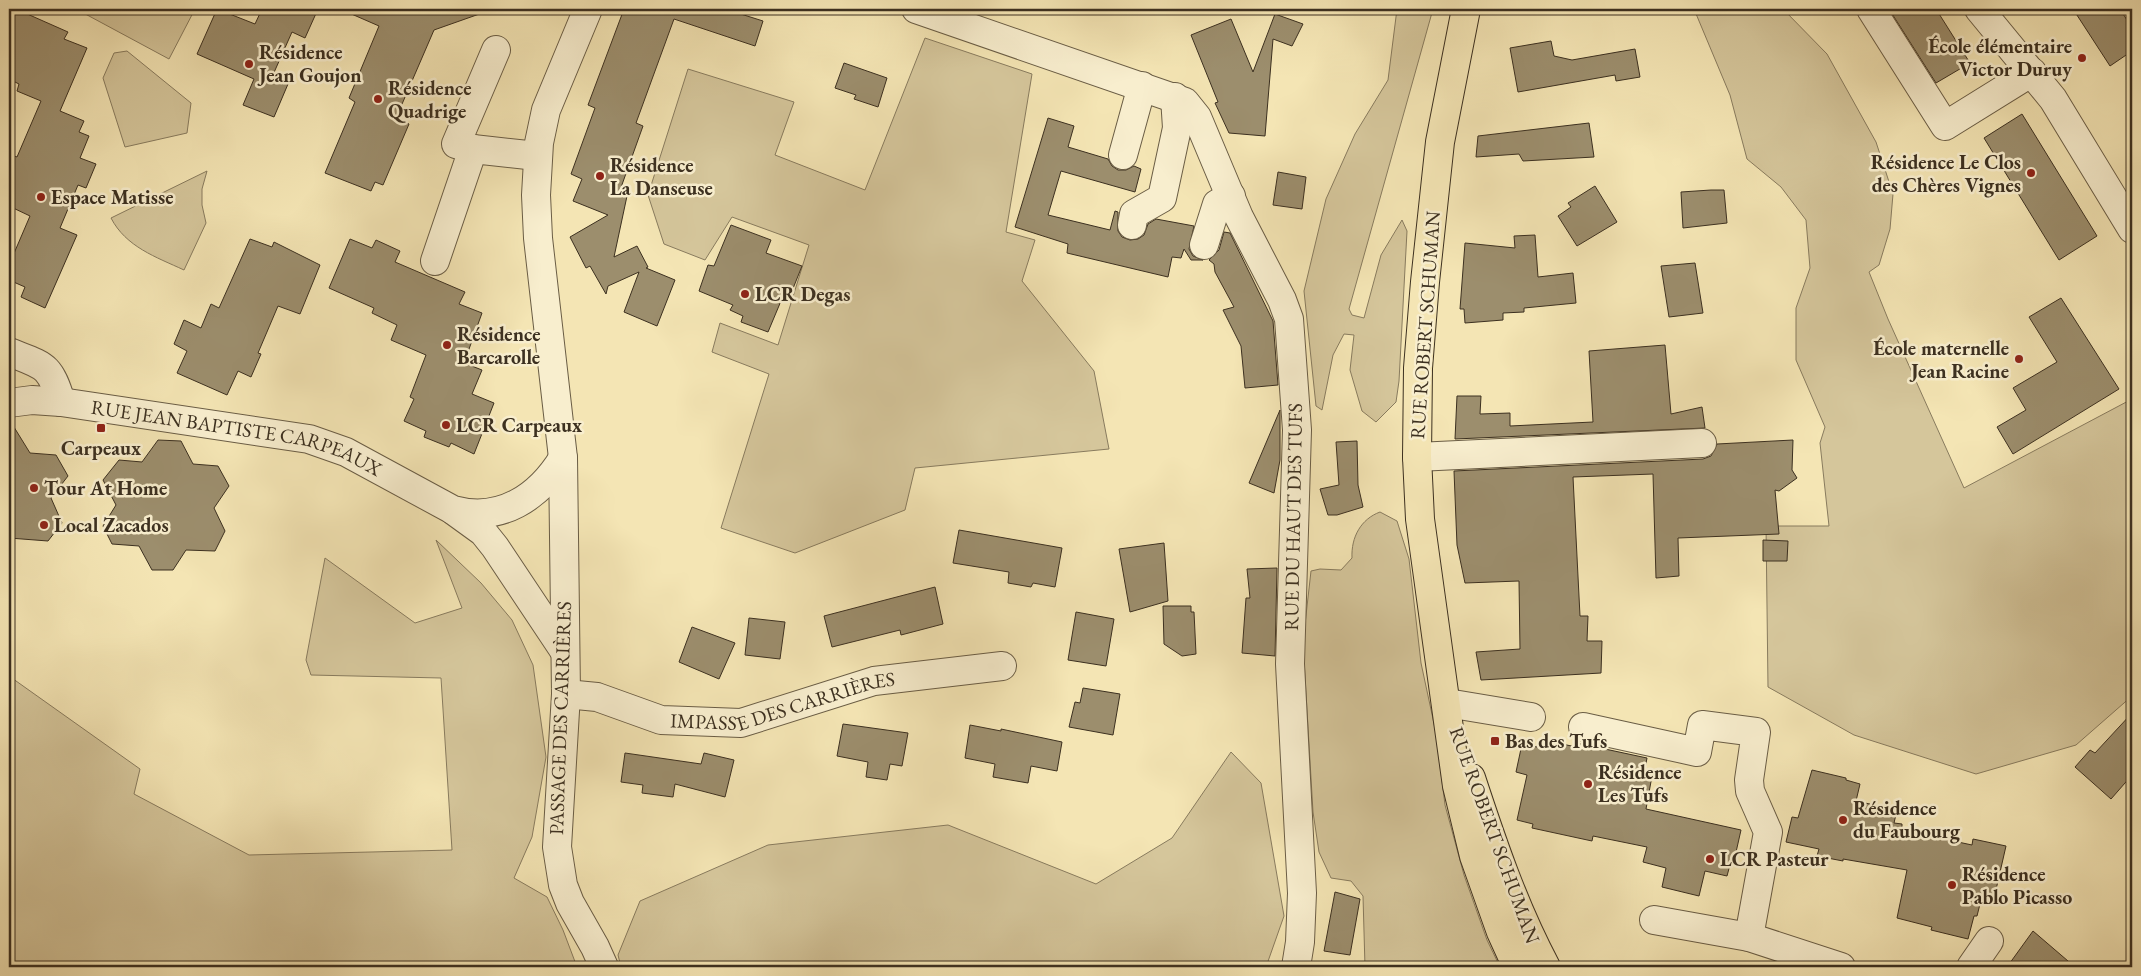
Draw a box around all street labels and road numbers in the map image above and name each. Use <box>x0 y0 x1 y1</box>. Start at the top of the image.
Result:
street label: RUE ROBERT SCHUMAN <box>1404 210 1446 440</box>
street label: RUE JEAN BAPTISTE CARPEAUX <box>89 394 386 482</box>
street label: RUE DU HAUT DES TUFS <box>1278 403 1308 631</box>
street label: PASSAGE DES CARRIÈRES <box>543 601 577 835</box>
street label: IMPASSE DES CARRIÈRES <box>670 666 896 737</box>
street label: RUE ROBERT SCHUMAN <box>1444 723 1546 947</box>

